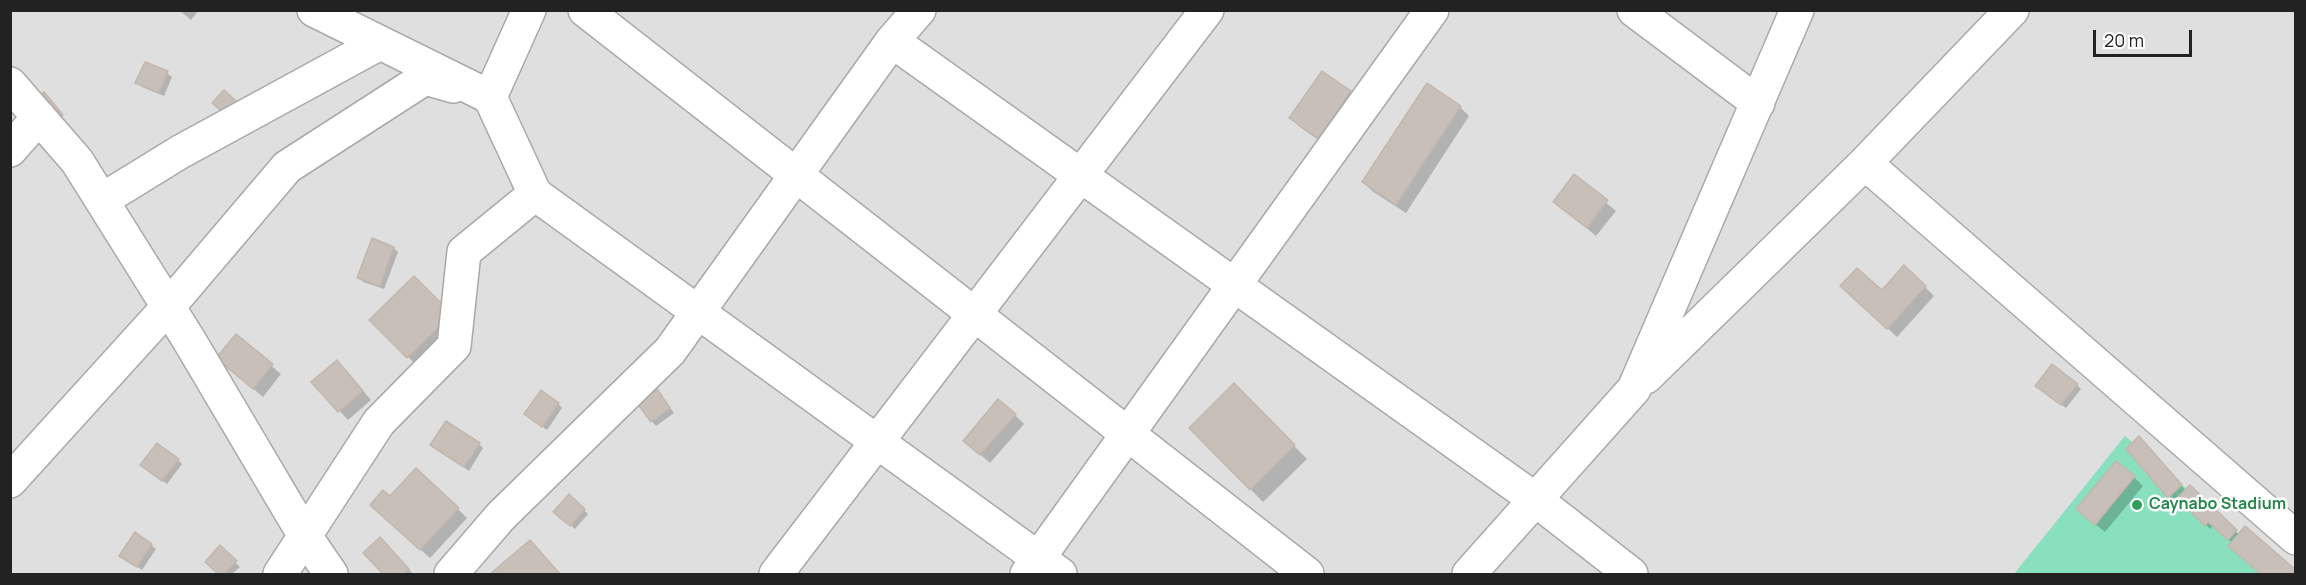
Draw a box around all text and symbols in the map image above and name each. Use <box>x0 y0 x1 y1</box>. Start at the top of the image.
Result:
scale bar <box>2096 18 2195 56</box>
text: 20 m <box>2104 28 2144 52</box>
place label: Caynabo Stadium <box>2149 495 2286 515</box>
marker: Caynabo Stadium <box>2130 498 2144 512</box>

